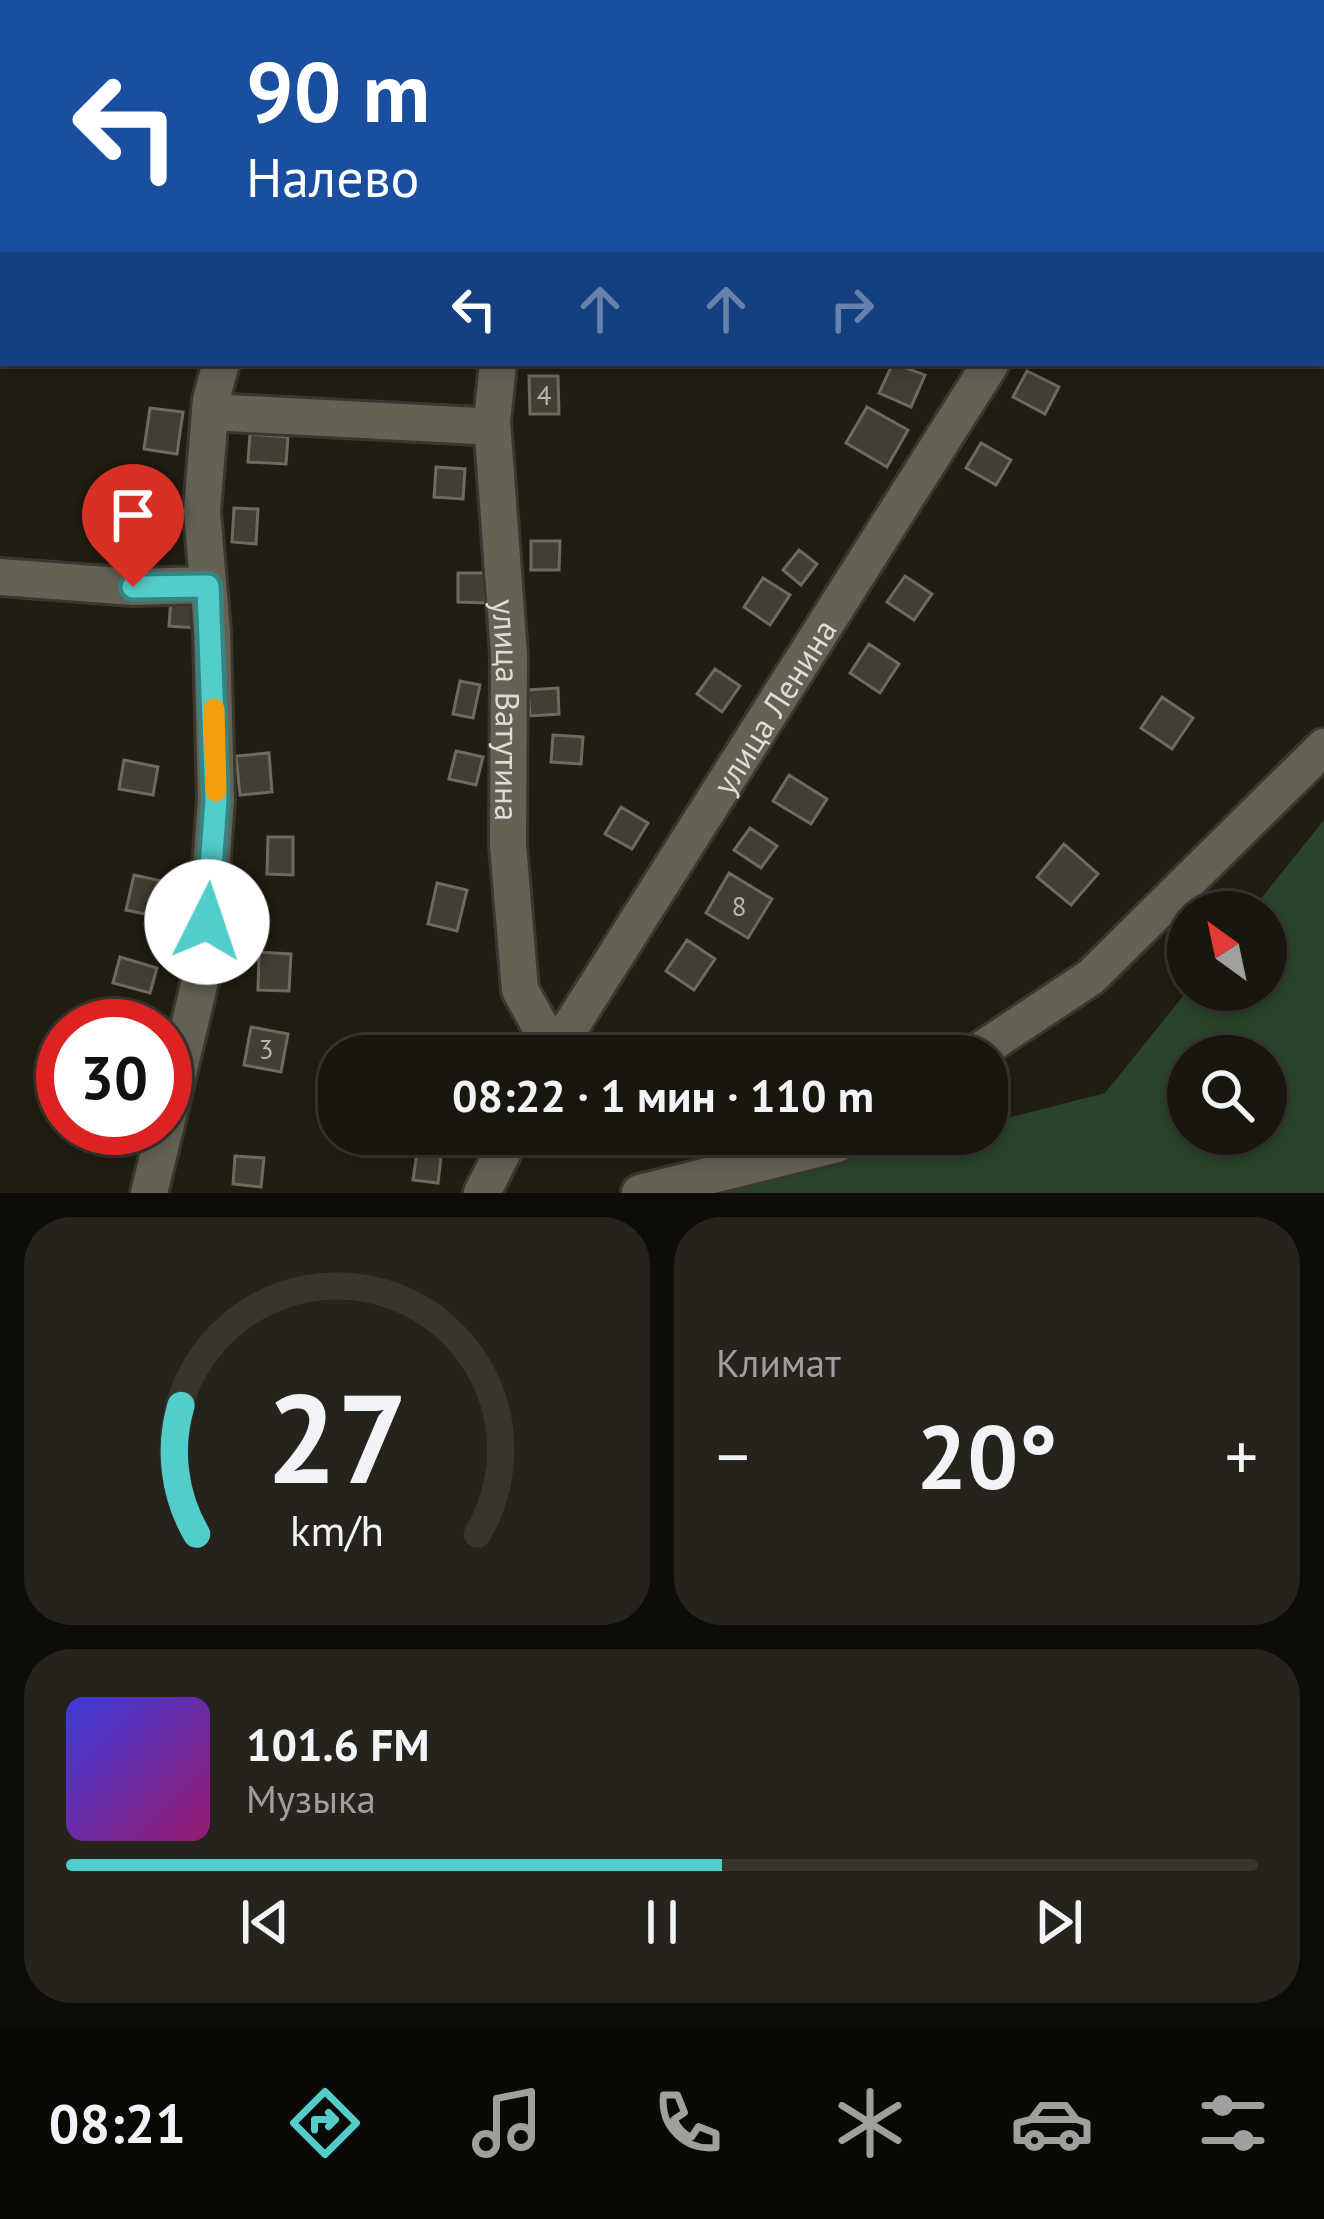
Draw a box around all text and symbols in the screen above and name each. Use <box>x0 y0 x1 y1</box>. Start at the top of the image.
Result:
text: 90 m <box>246 36 430 145</box>
icon: left <box>48 48 204 204</box>
text: Налево <box>246 142 420 212</box>
icon: left <box>441 276 507 342</box>
icon: ahead <box>567 276 633 342</box>
icon: ahead <box>693 276 759 342</box>
icon: right <box>819 276 885 342</box>
house number: 4 <box>537 378 552 412</box>
pin <box>82 464 184 587</box>
icon: arrive <box>100 482 166 548</box>
street label: улица Ватутина <box>484 597 531 821</box>
street label: улица Ленина <box>702 610 845 802</box>
position arrow <box>144 859 270 985</box>
house number: 8 <box>732 889 746 923</box>
north arrow <box>1167 891 1287 1011</box>
map controls <box>1167 891 1287 1155</box>
speed limit sign: 30 <box>36 999 192 1155</box>
house number: 3 <box>259 1032 273 1066</box>
button: search <box>1167 1035 1287 1155</box>
text: 08:22 · 1 мин · 110 m <box>452 1066 874 1124</box>
text: Климат <box>716 1337 841 1388</box>
text: 27 <box>266 1356 408 1517</box>
text: 20° <box>916 1397 1058 1514</box>
text: − <box>716 1413 749 1498</box>
text: + <box>1225 1413 1258 1498</box>
text: km/h <box>290 1502 384 1558</box>
text: 101.6 FM <box>246 1715 429 1773</box>
text: Музыка <box>246 1773 376 1824</box>
icon: previous <box>232 1889 298 1955</box>
icon: pause <box>629 1889 695 1955</box>
icon: next <box>1026 1889 1092 1955</box>
icon: directions <box>283 2081 367 2165</box>
icon: music <box>465 2081 549 2165</box>
icon: phone <box>646 2081 730 2165</box>
icon: climate <box>828 2081 912 2165</box>
icon: car <box>1010 2081 1094 2165</box>
icon: filters <box>1191 2081 1275 2165</box>
text: 08:21 <box>49 2088 186 2158</box>

